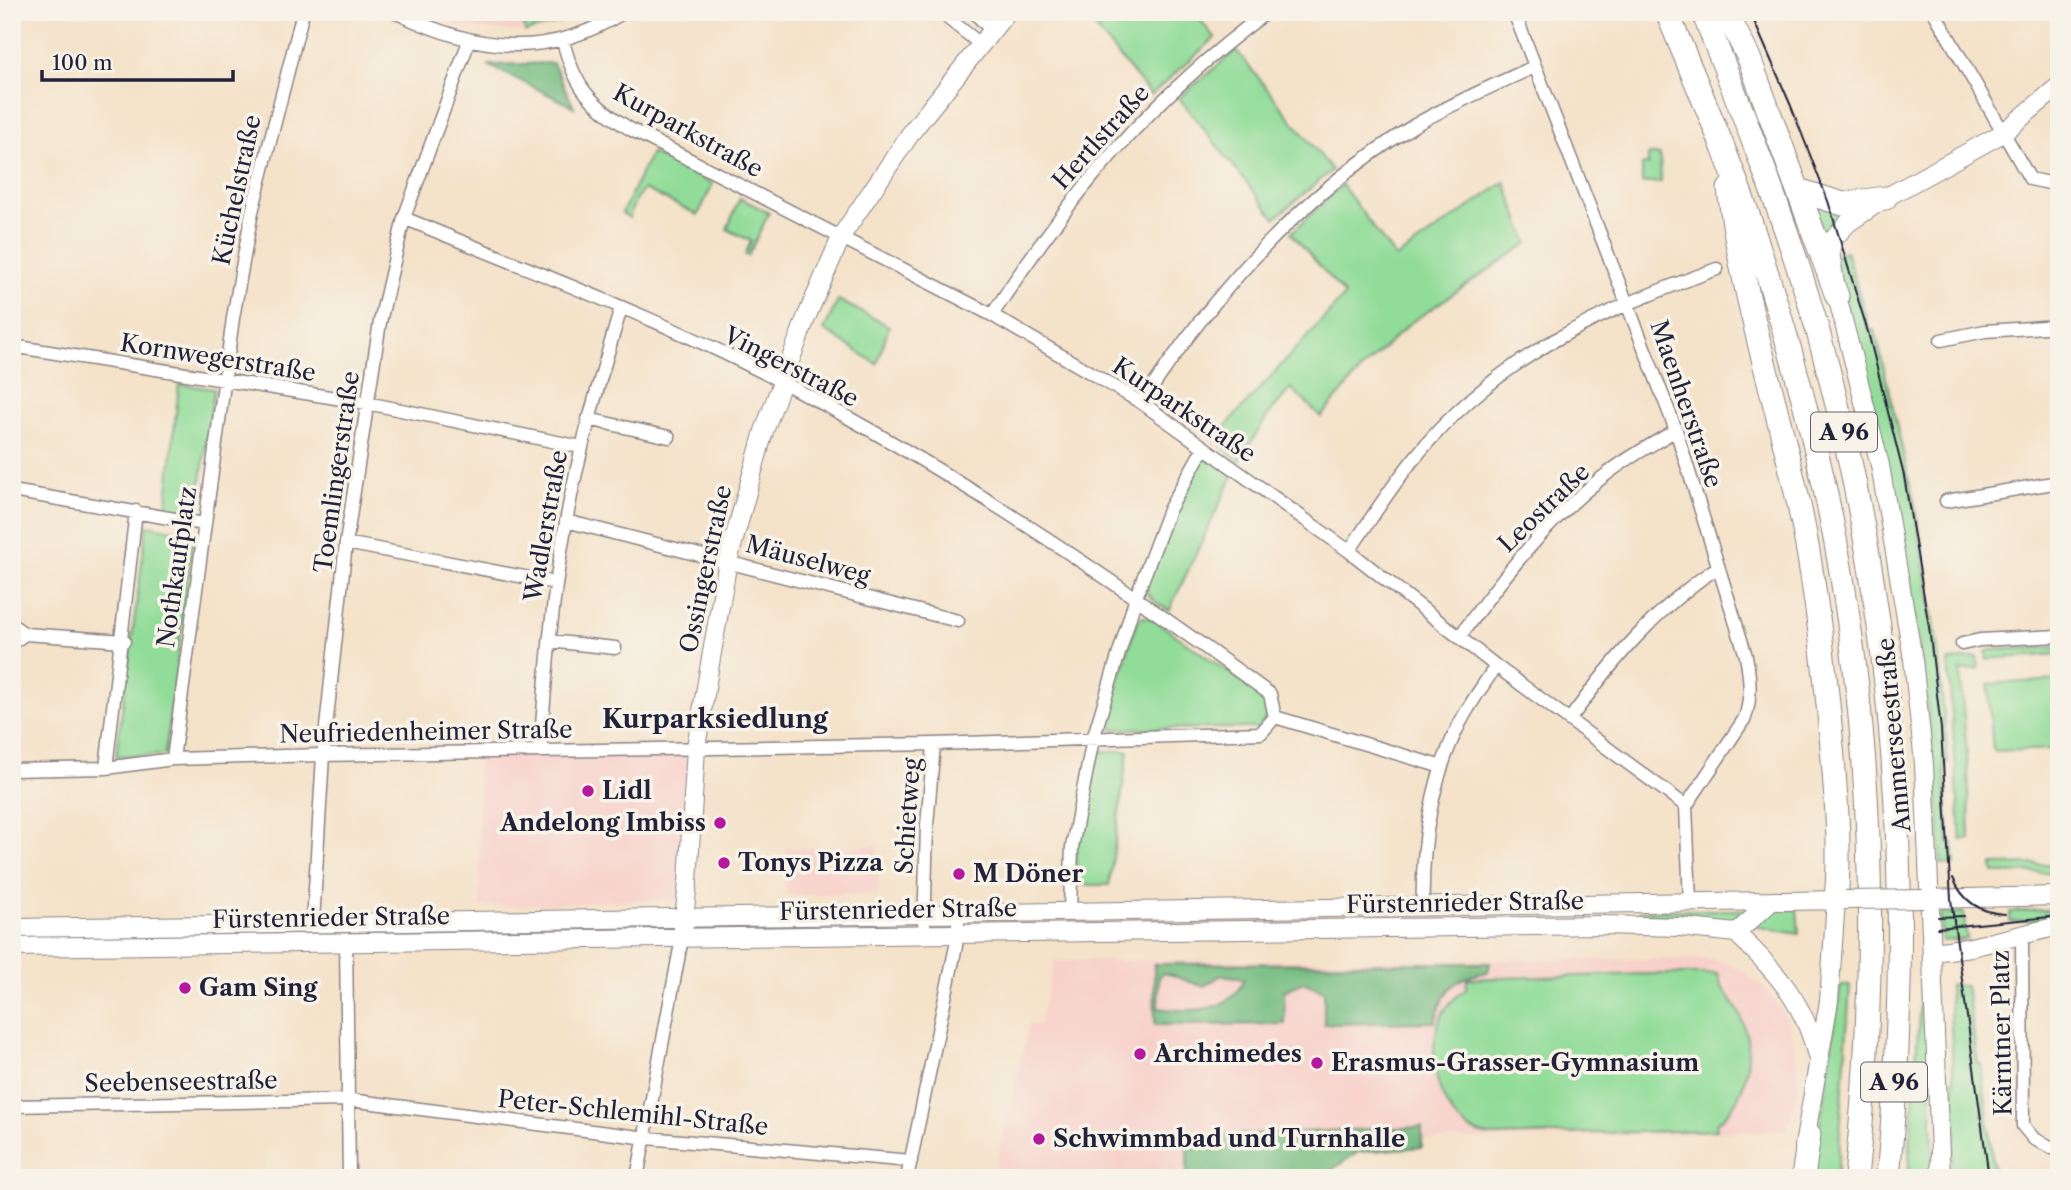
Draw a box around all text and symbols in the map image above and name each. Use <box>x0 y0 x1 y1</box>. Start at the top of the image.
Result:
scale bar <box>42 38 233 82</box>
text: 100 m <box>52 50 113 75</box>
street label: Kurparkstraße <box>608 78 768 184</box>
street label: Hertlstraße <box>1046 78 1155 195</box>
street label: Küchelstraße <box>206 112 267 268</box>
street label: Maenherstraße <box>1644 316 1729 491</box>
street label: Vingerstraße <box>718 320 863 413</box>
street label: Kornwegerstraße <box>118 328 318 387</box>
street label: Kurparkstraße <box>1107 351 1261 468</box>
street label: Toemlingerstraße <box>308 369 365 575</box>
road number: A 96 <box>1811 412 1877 452</box>
street label: Wadlerstraße <box>518 448 573 605</box>
street label: Leostraße <box>1492 457 1595 558</box>
street label: Ossingerstraße <box>674 482 737 655</box>
street label: Nothkaufplatz <box>151 485 202 649</box>
street label: Mäuselweg <box>743 529 874 590</box>
street label: Ammerseestraße <box>1871 637 1917 834</box>
district label: Kurparksiedlung <box>602 703 829 735</box>
street label: Neufriedenheimer Straße <box>279 714 573 749</box>
street label: Schietweg <box>889 756 926 875</box>
place label: Lidl <box>602 776 652 805</box>
marker: Lidl <box>580 783 596 799</box>
place label: Andelong Imbiss <box>499 808 706 837</box>
marker: Andelong Imbiss <box>712 815 728 831</box>
place label: Tonys Pizza <box>738 848 884 877</box>
marker: Tonys Pizza <box>716 855 732 871</box>
place label: M Döner <box>973 859 1083 888</box>
marker: M Döner <box>951 866 967 882</box>
street label: Fürstenrieder Straße <box>1346 886 1584 919</box>
street label: Fürstenrieder Straße <box>779 893 1017 926</box>
street label: Fürstenrieder Straße <box>212 901 450 934</box>
street label: Kärntner Platz <box>1986 950 2017 1116</box>
place label: Gam Sing <box>199 973 319 1002</box>
marker: Gam Sing <box>177 980 193 996</box>
place label: Archimedes <box>1153 1039 1302 1068</box>
marker: Archimedes <box>1132 1046 1148 1062</box>
place label: Erasmus-Grasser-Gymnasium <box>1331 1048 1699 1077</box>
marker: Erasmus-Grasser-Gymnasium <box>1309 1055 1325 1071</box>
road number: A 96 <box>1861 1063 1927 1102</box>
street label: Seebenseestraße <box>84 1065 278 1098</box>
street label: Peter-Schlemihl-Straße <box>496 1084 770 1141</box>
place label: Schwimmbad und Turnhalle <box>1053 1124 1405 1153</box>
marker: Schwimmbad und Turnhalle <box>1031 1131 1047 1147</box>

